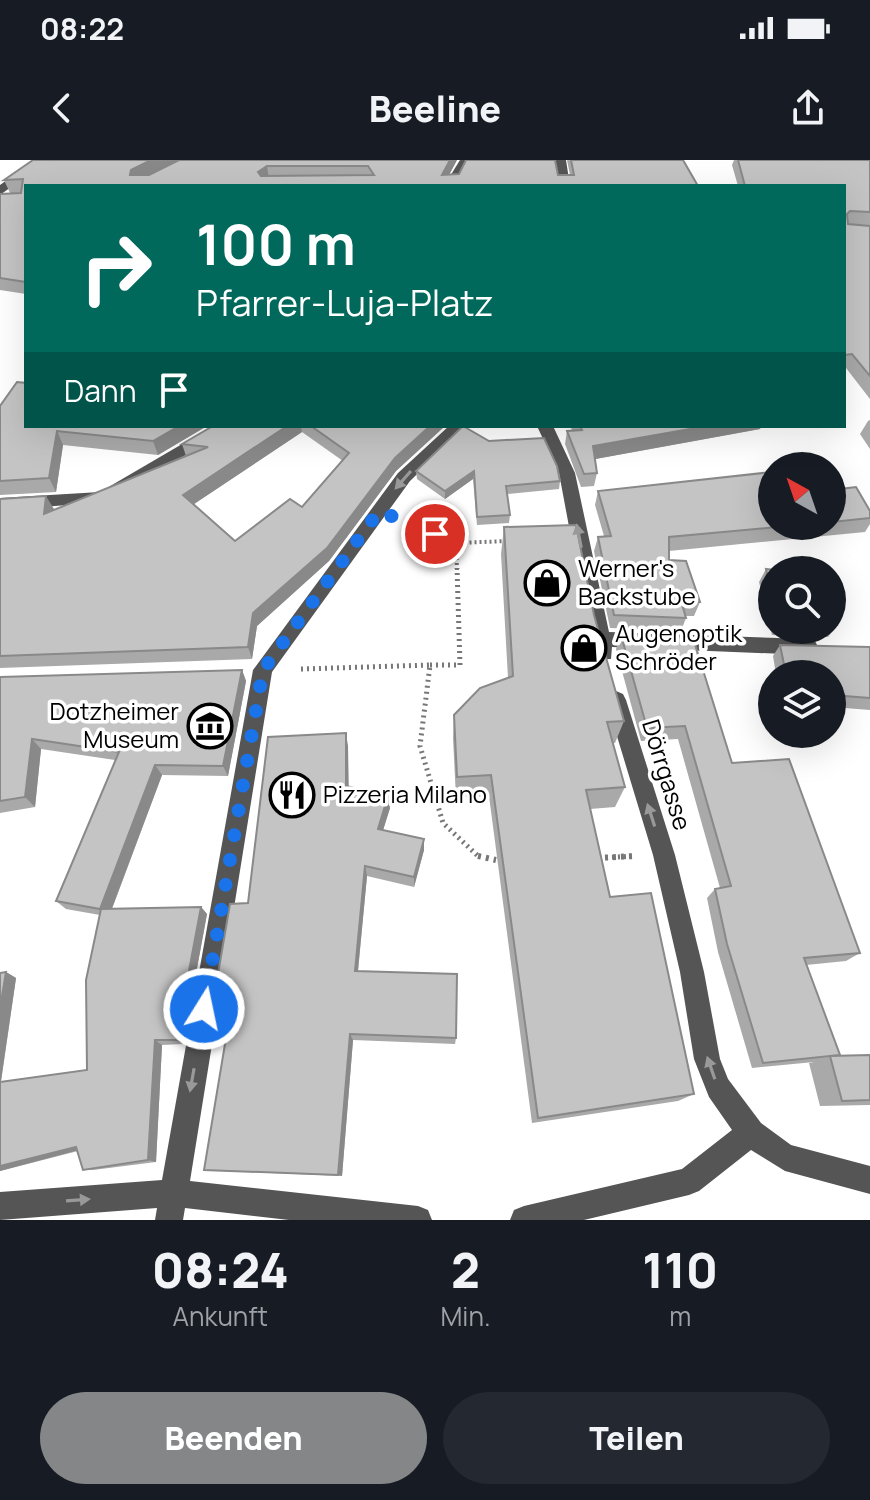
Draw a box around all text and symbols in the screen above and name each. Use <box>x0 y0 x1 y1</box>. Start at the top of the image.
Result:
text: 08:22 <box>40 8 124 49</box>
text: Beeline <box>369 84 501 133</box>
icon: back <box>40 86 84 130</box>
icon: share <box>786 86 830 130</box>
text: 100 m <box>196 205 356 282</box>
icon: right <box>64 216 168 320</box>
text: Pfarrer-Luja-Platz <box>196 278 494 327</box>
icon: arrive <box>152 368 196 412</box>
text: Dann <box>64 370 136 411</box>
north arrow <box>758 452 846 540</box>
map controls <box>758 452 846 748</box>
one-way arrow <box>395 470 412 490</box>
pin <box>401 500 469 568</box>
icon: arrive <box>413 512 457 556</box>
one-way arrow <box>572 524 584 549</box>
place label: Werner's Backstube <box>578 551 696 612</box>
button: search <box>758 556 846 644</box>
shop icon: Werner's Backstube <box>523 559 571 607</box>
place label: Augenoptik Schröder <box>615 616 743 677</box>
shop icon: Augenoptik Schröder <box>560 624 608 672</box>
button: layers <box>758 660 846 748</box>
place label: Dotzheimer Museum <box>50 694 179 755</box>
museum icon: Dotzheimer Museum <box>186 702 234 750</box>
street label: Dörrgasse <box>635 715 700 834</box>
restaurant icon: Pizzeria Milano <box>268 771 316 819</box>
place label: Pizzeria Milano <box>323 777 487 810</box>
one-way arrow <box>644 802 657 826</box>
position arrow <box>162 967 246 1051</box>
one-way arrow <box>704 1055 716 1079</box>
one-way arrow <box>186 1068 198 1093</box>
one-way arrow <box>66 1193 91 1206</box>
text: 08:24 <box>152 1237 289 1302</box>
text: 2 <box>451 1237 480 1302</box>
text: 110 <box>642 1237 718 1302</box>
text: Ankunft <box>173 1298 268 1334</box>
text: Min. <box>441 1298 490 1334</box>
text: m <box>669 1298 691 1334</box>
button: Beenden <box>40 1392 427 1484</box>
button: Teilen <box>443 1392 830 1484</box>

